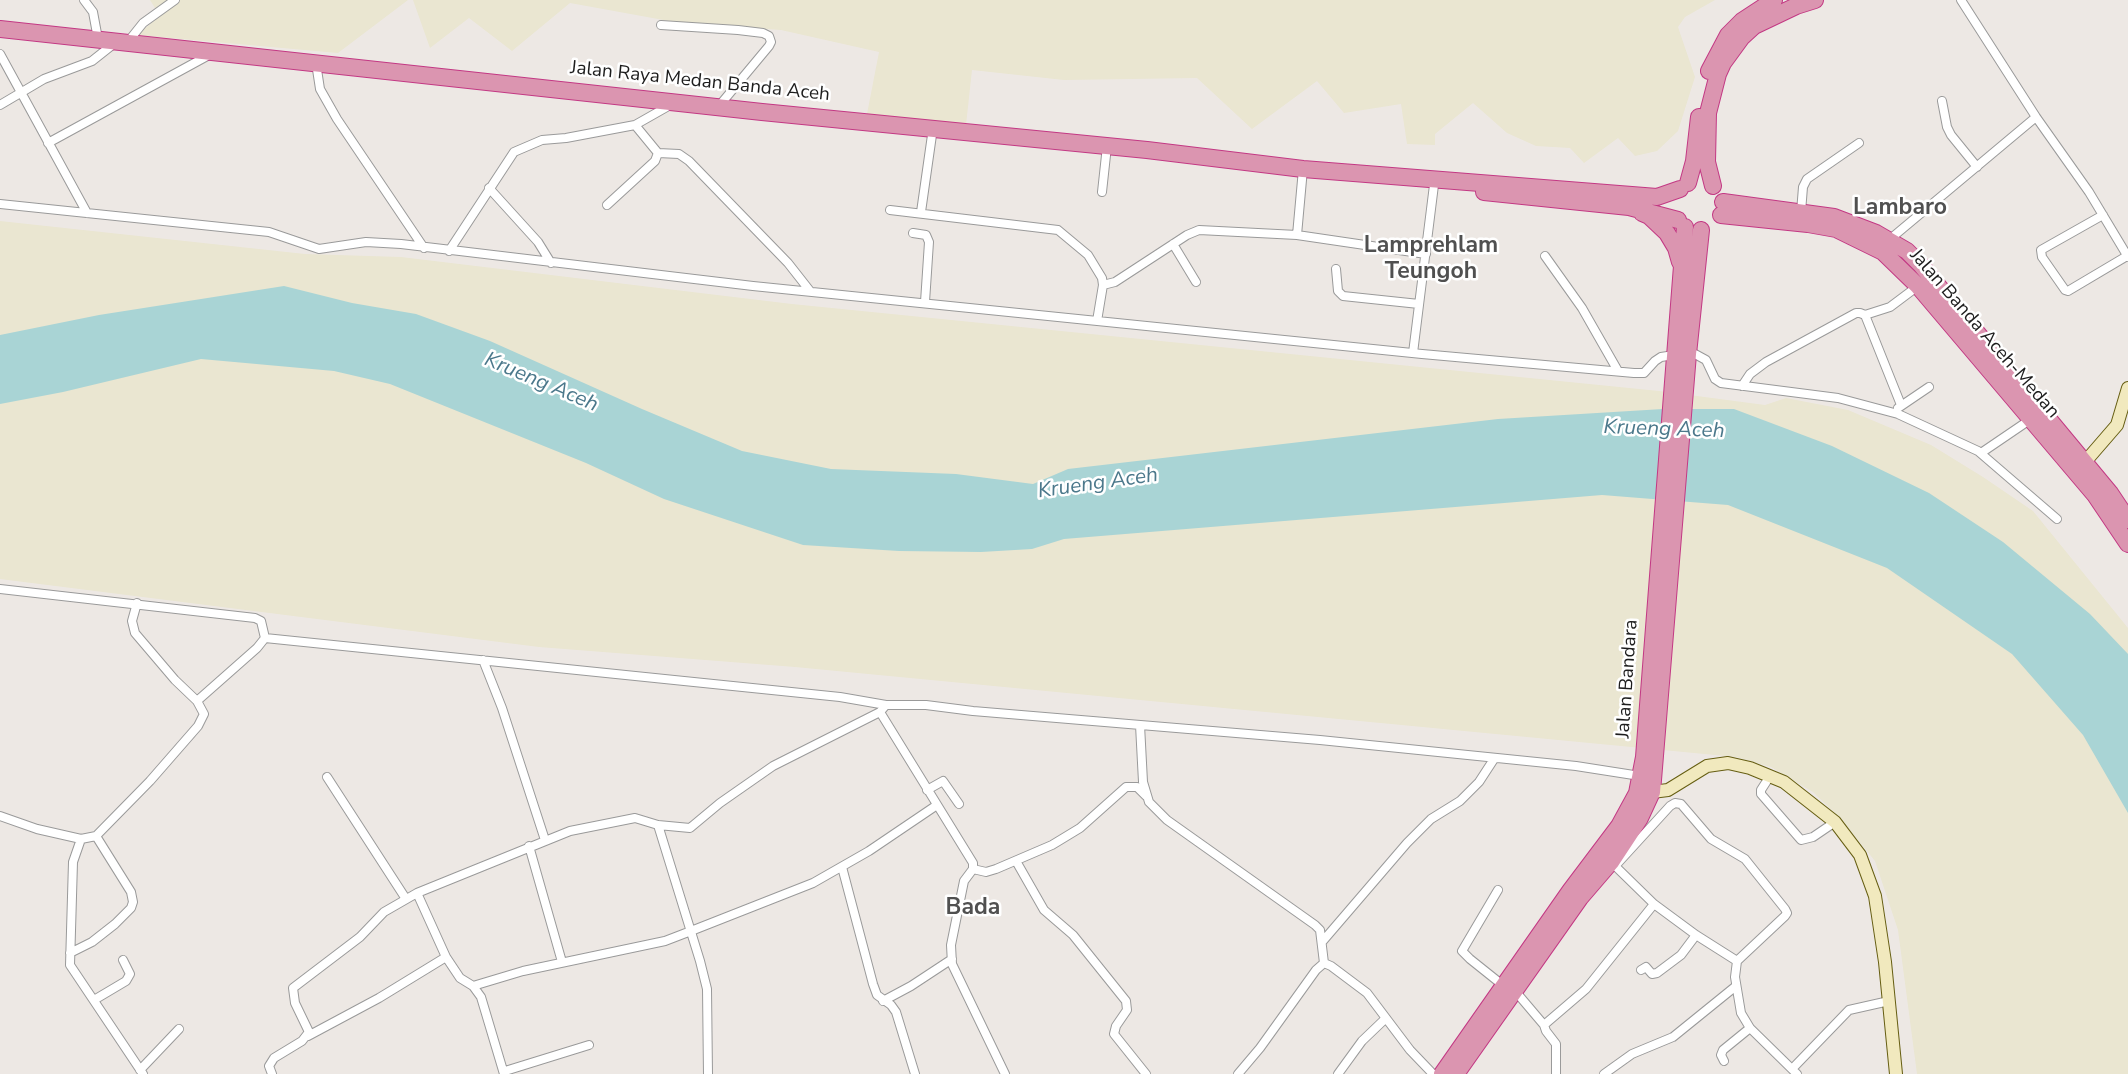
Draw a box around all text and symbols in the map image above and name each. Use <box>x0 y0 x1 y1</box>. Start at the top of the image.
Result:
street label: Jalan Raya Medan Banda Aceh <box>569 57 831 107</box>
district label: Lambaro <box>1853 194 1947 222</box>
district label: Lamprehlam Teungoh <box>1364 232 1498 286</box>
street label: Jalan Banda Aceh-Medan <box>1904 245 2064 423</box>
water label: Krueng Aceh <box>480 348 602 418</box>
water label: Krueng Aceh <box>1603 415 1725 445</box>
water label: Krueng Aceh <box>1036 463 1160 505</box>
street label: Jalan Bandara <box>1612 619 1644 739</box>
district label: Bada <box>946 894 1000 922</box>

